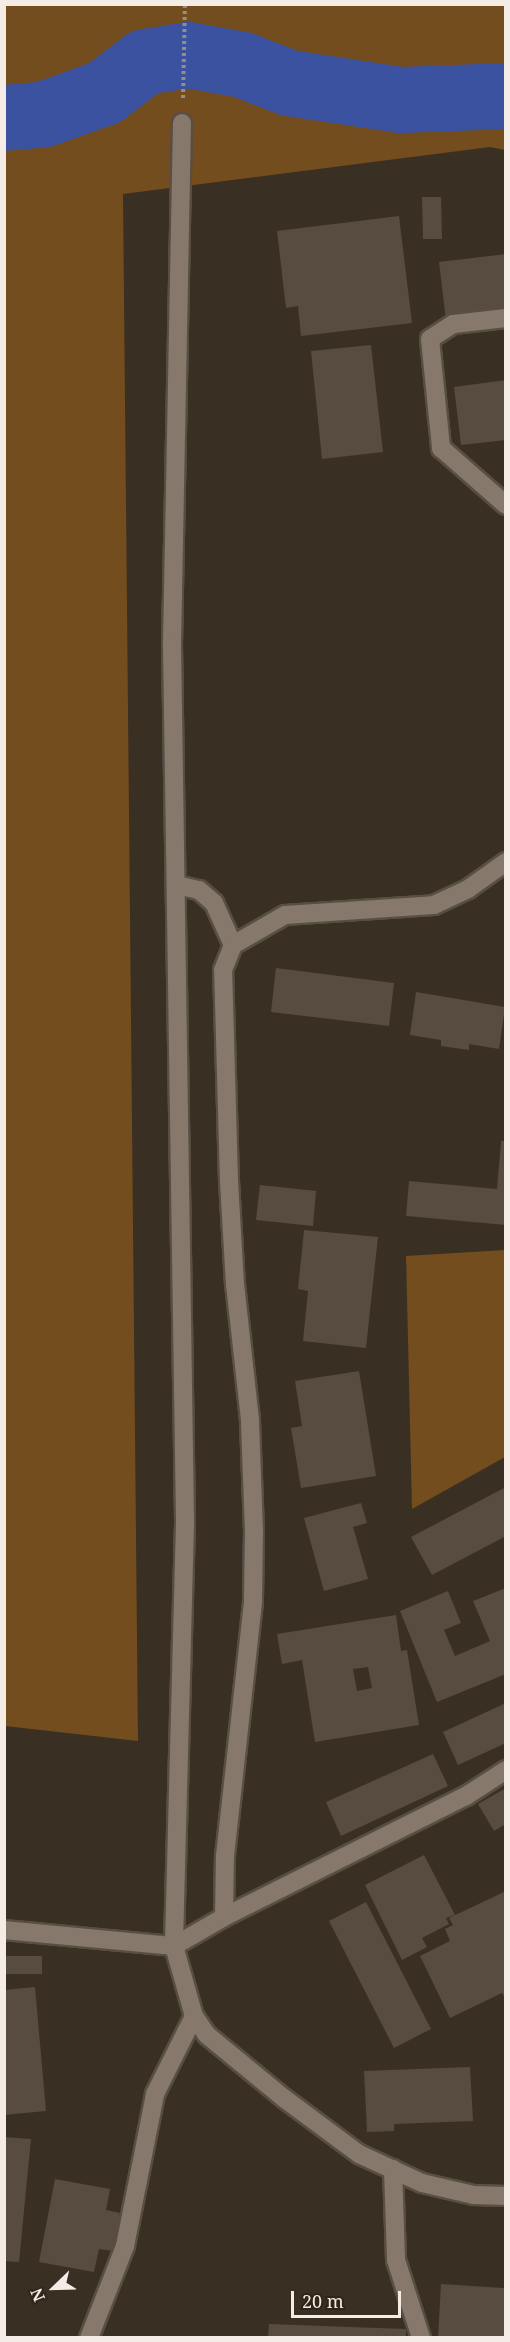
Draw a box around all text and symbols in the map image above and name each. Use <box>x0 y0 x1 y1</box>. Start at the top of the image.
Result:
north arrow <box>24 2258 84 2318</box>
scale bar <box>294 2279 404 2317</box>
text: N <box>25 2285 50 2305</box>
text: 20 m <box>302 2289 344 2313</box>

